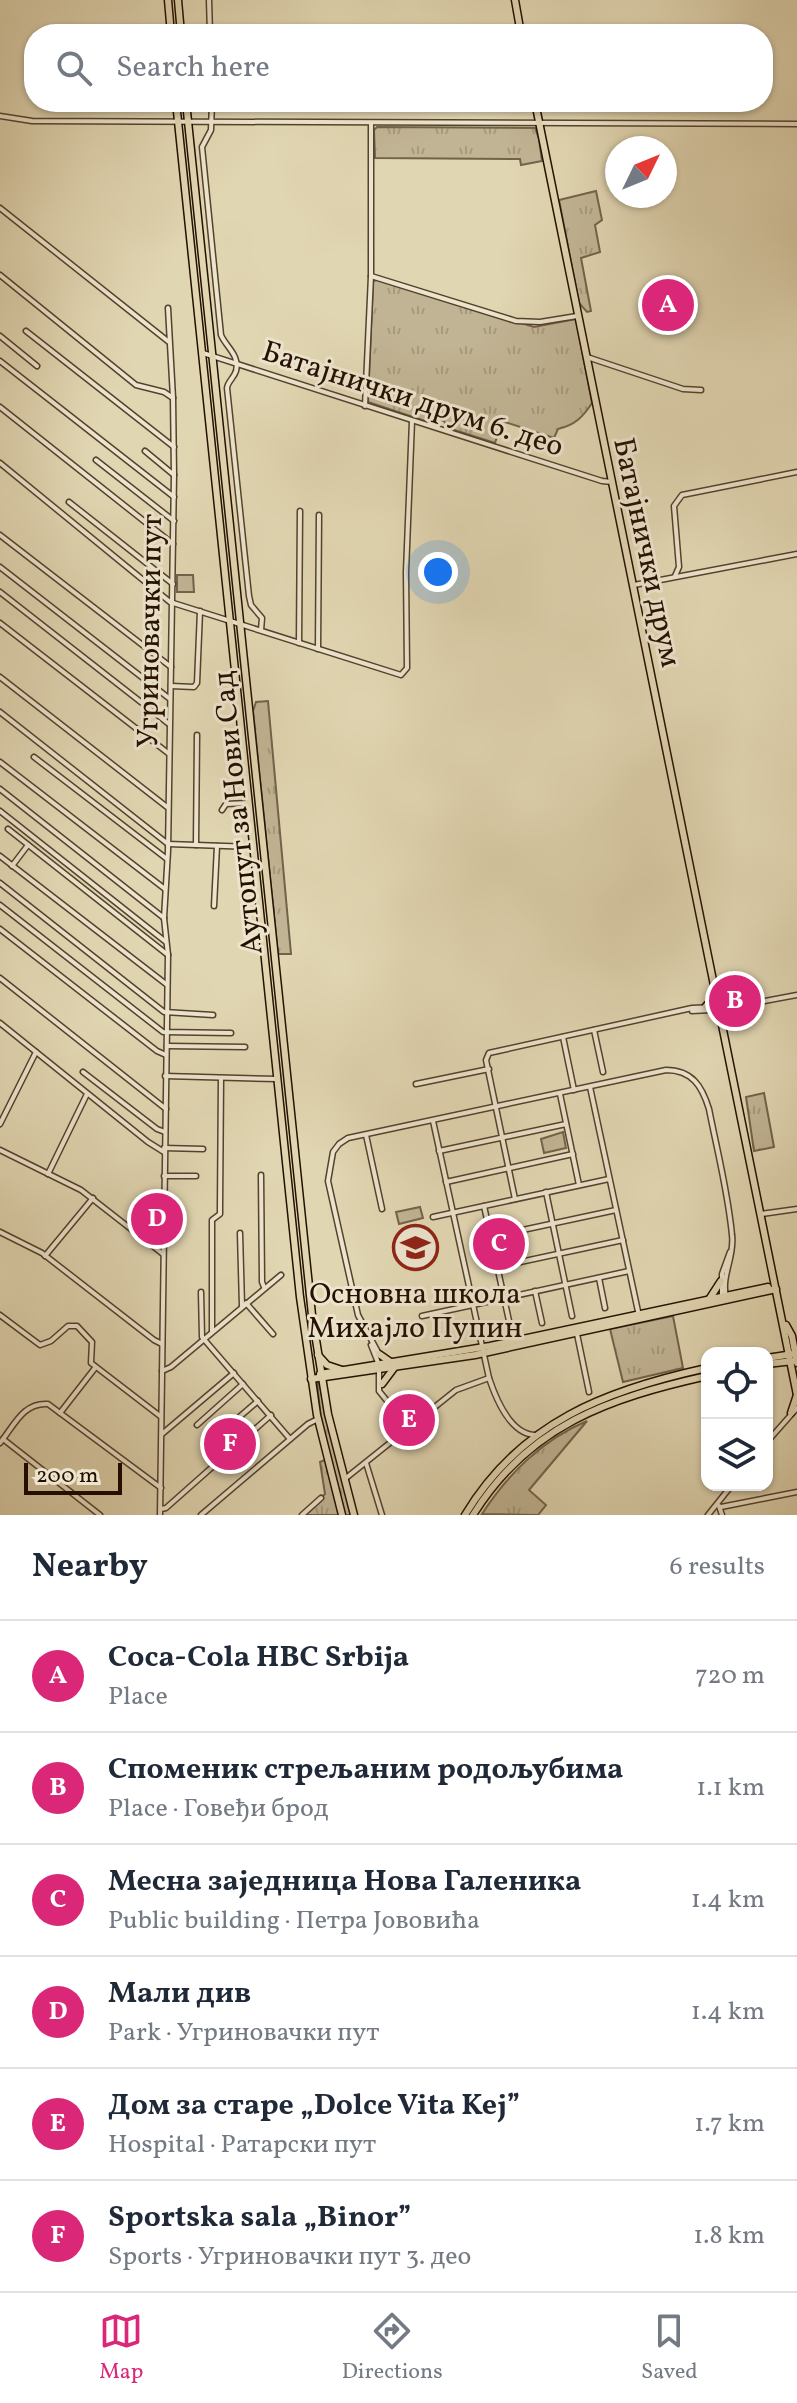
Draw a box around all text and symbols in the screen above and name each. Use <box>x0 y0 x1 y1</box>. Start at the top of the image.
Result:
search box <box>24 24 773 112</box>
icon: search <box>52 46 96 90</box>
text: Search here <box>116 47 270 89</box>
north arrow <box>605 136 677 208</box>
pin: A <box>642 275 694 335</box>
street label: Батајнички друм 6. део <box>256 331 569 469</box>
street label: Батајнички друм <box>601 434 691 671</box>
street label: Угриновачки пут <box>128 514 174 748</box>
your location <box>418 552 458 592</box>
street label: Аутопут за Нови Сад <box>203 669 275 957</box>
pin: B <box>709 971 761 1031</box>
pin: D <box>131 1189 183 1249</box>
pin: C <box>473 1214 525 1274</box>
school or university icon: Основна школа Михајло Пупин <box>391 1223 439 1271</box>
place label: Основна школа Михајло Пупин <box>307 1274 523 1350</box>
map controls <box>701 1347 773 1491</box>
button: locate <box>701 1347 773 1419</box>
pin: E <box>383 1390 435 1450</box>
pin: F <box>204 1414 256 1474</box>
button: layers <box>701 1419 773 1491</box>
scale bar <box>24 1459 122 1495</box>
text: 200 m <box>36 1461 98 1492</box>
text: Nearby <box>32 1544 148 1591</box>
text: 6 results <box>670 1549 765 1585</box>
text: Coca-Cola HBC Srbija <box>108 1637 409 1679</box>
text: A <box>49 1658 67 1694</box>
text: 720 m <box>695 1658 765 1694</box>
text: Place <box>108 1679 168 1715</box>
text: Споменик стрељаним родољубима <box>108 1749 623 1791</box>
text: B <box>49 1770 67 1806</box>
text: 1.1 km <box>696 1770 765 1806</box>
text: Place · Говеђи брод <box>108 1791 329 1827</box>
text: Месна заједница Нова Галеника <box>108 1861 581 1903</box>
text: C <box>50 1882 66 1918</box>
text: 1.4 km <box>691 1882 765 1918</box>
text: Public building · Петра Јововића <box>108 1903 480 1939</box>
text: Мали див <box>108 1973 251 2015</box>
text: D <box>48 1994 68 2030</box>
text: 1.4 km <box>691 1994 765 2030</box>
text: Park · Угриновачки пут <box>108 2015 379 2051</box>
text: Дом за старе „Dolce Vita Kej” <box>108 2085 520 2127</box>
text: E <box>50 2106 66 2142</box>
text: 1.7 km <box>694 2106 765 2142</box>
text: Hospital · Ратарски пут <box>108 2127 376 2163</box>
text: Sportska sala „Binor” <box>108 2197 411 2239</box>
text: F <box>50 2218 66 2254</box>
text: 1.8 km <box>693 2218 765 2254</box>
text: Sports · Угриновачки пут 3. део <box>108 2239 471 2275</box>
tab: Map <box>99 2309 143 2388</box>
tab: Directions <box>342 2309 443 2388</box>
tab: Saved <box>641 2309 698 2388</box>

